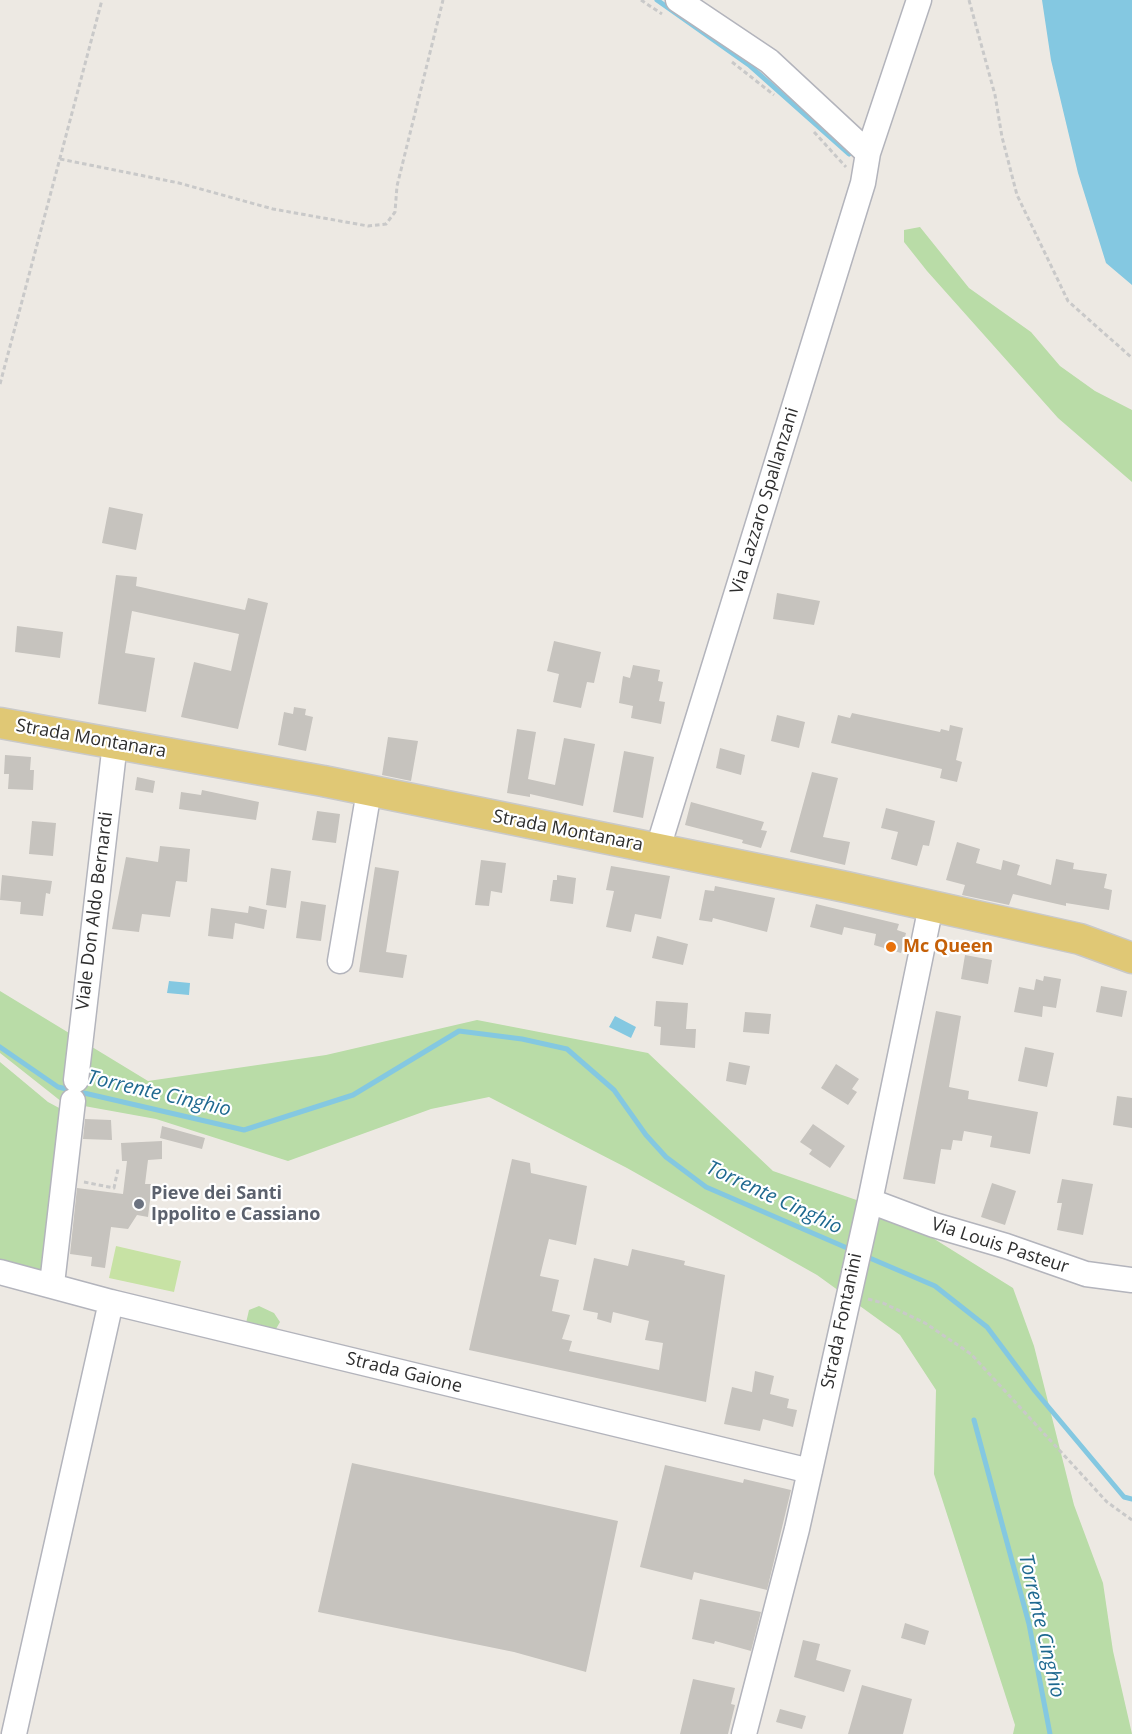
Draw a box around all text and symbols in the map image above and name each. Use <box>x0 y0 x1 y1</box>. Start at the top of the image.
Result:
street label: Via Lazzaro Spallanzani <box>726 405 804 597</box>
street label: Strada Montanara <box>14 715 168 763</box>
street label: Strada Montanara <box>491 806 645 856</box>
street label: Viale Don Aldo Bernardi <box>72 811 118 1011</box>
place label: Mc Queen <box>903 936 993 958</box>
marker: Mc Queen <box>884 940 898 954</box>
water label: Torrente Cinghio <box>85 1066 233 1122</box>
water label: Torrente Cinghio <box>702 1156 846 1240</box>
place label: Pieve dei Santi Ippolito e Cassiano <box>151 1183 320 1226</box>
marker: Pieve dei Santi Ippolito e Cassiano <box>132 1197 146 1211</box>
street label: Via Louis Pasteur <box>929 1214 1071 1278</box>
street label: Strada Fontanini <box>817 1251 867 1391</box>
street label: Strada Gaione <box>344 1348 464 1398</box>
water label: Torrente Cinghio <box>1013 1552 1069 1700</box>

